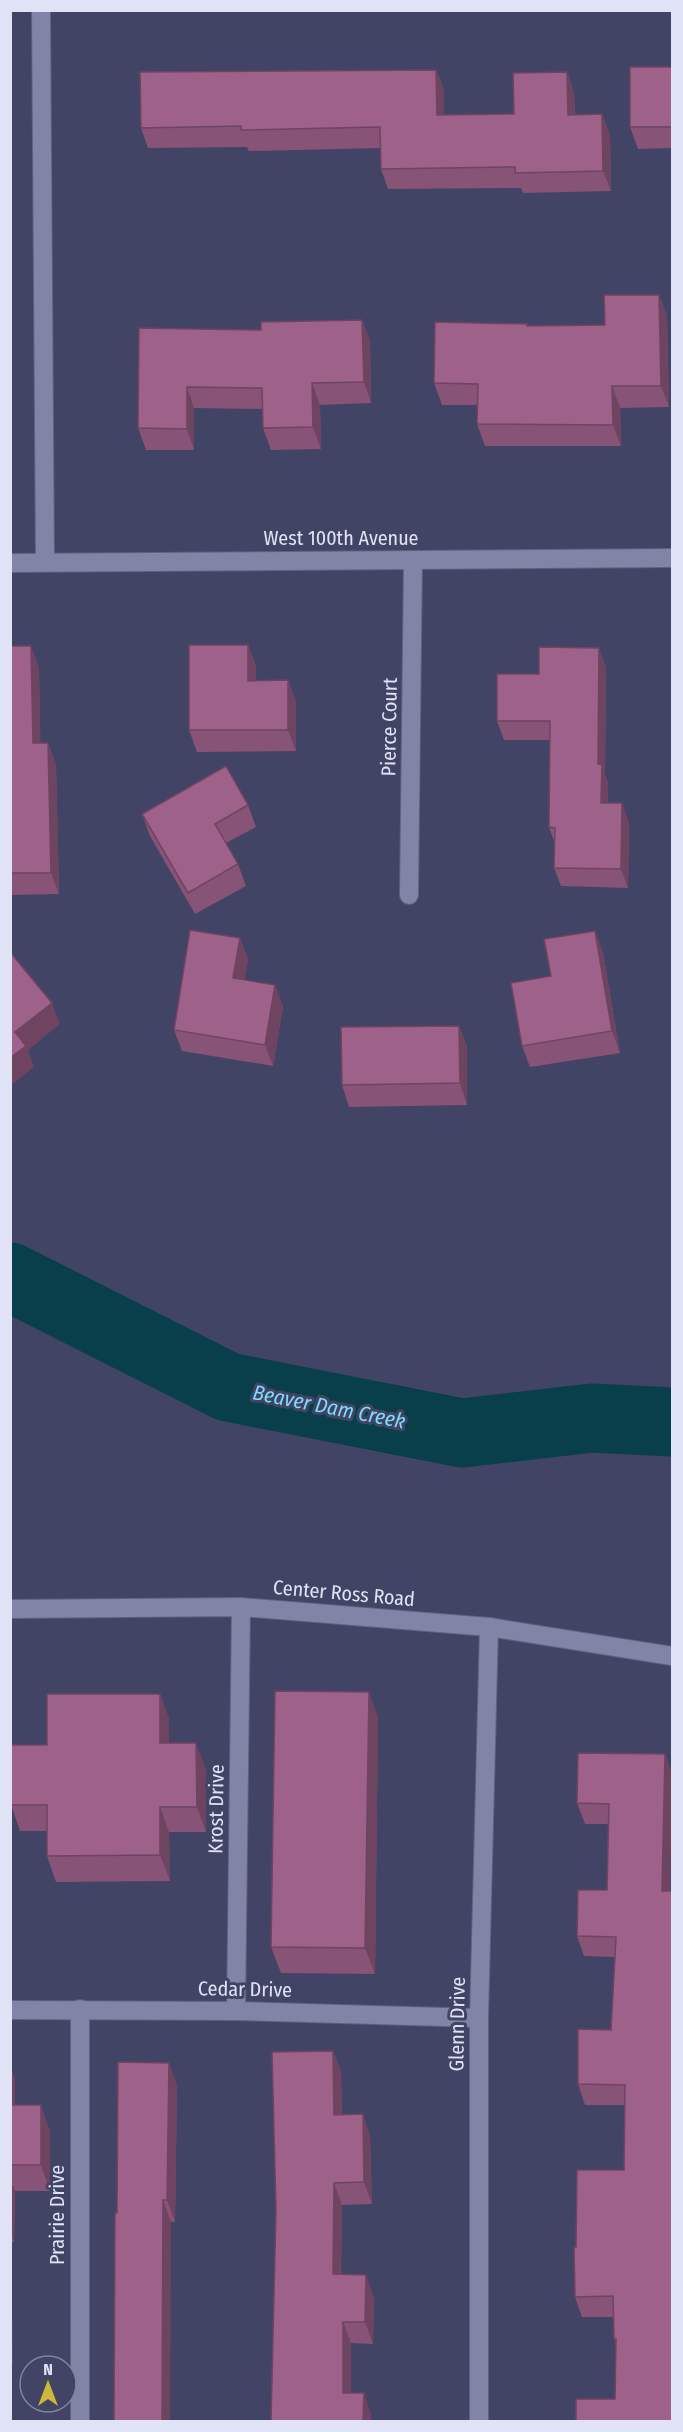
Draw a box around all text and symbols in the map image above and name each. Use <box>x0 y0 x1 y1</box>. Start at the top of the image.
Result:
street label: West 100th Avenue <box>264 526 418 550</box>
street label: Pierce Court <box>376 677 402 777</box>
water label: Beaver Dam Creek <box>251 1379 407 1435</box>
street label: Center Ross Road <box>272 1575 416 1611</box>
street label: Krost Drive <box>203 1764 229 1854</box>
street label: Cedar Drive <box>198 1976 292 2002</box>
street label: Glenn Drive <box>444 1976 470 2072</box>
street label: Prairie Drive <box>45 2165 69 2265</box>
north arrow <box>18 2354 78 2414</box>
text: N <box>43 2360 53 2379</box>

